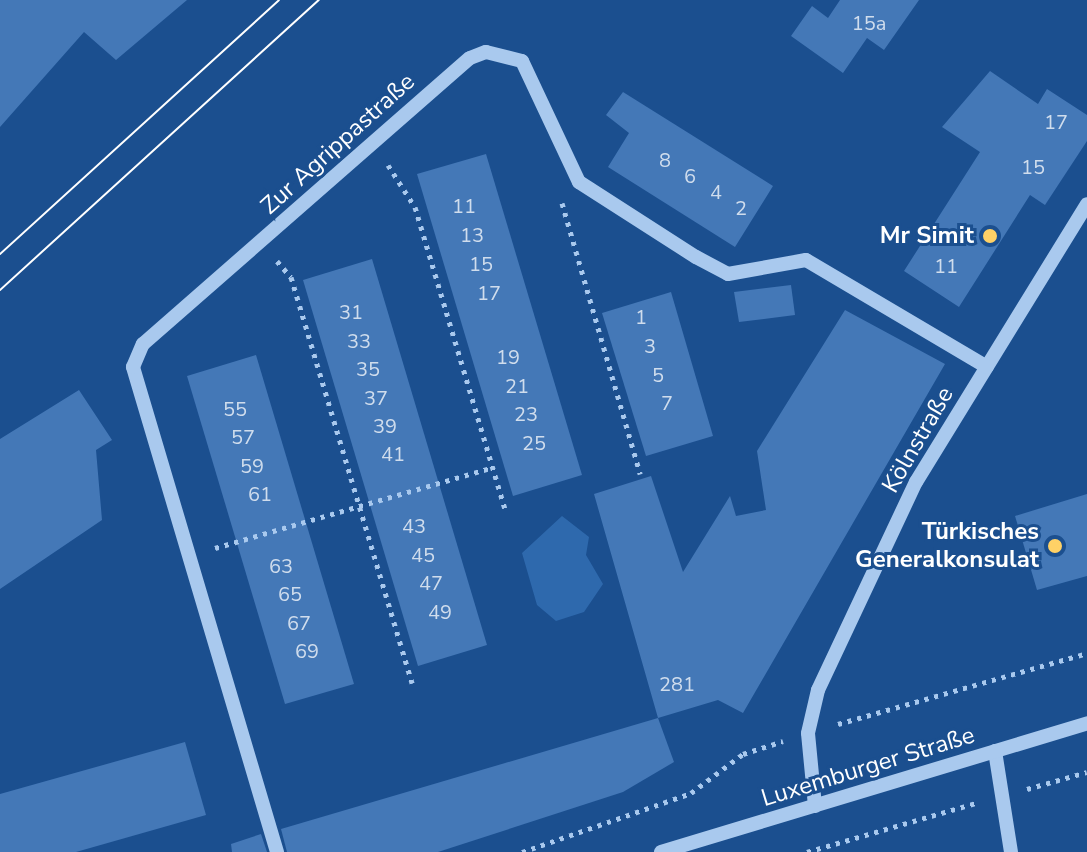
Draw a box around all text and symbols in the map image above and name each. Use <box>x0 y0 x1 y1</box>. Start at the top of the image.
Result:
house number: 15a <box>852 11 886 35</box>
street label: Zur Agrippastraße <box>255 67 421 221</box>
house number: 17 <box>1044 110 1068 134</box>
house number: 8 <box>659 148 671 172</box>
house number: 15 <box>1021 155 1045 179</box>
house number: 6 <box>684 164 696 188</box>
house number: 4 <box>710 180 722 204</box>
house number: 11 <box>452 194 476 218</box>
house number: 2 <box>735 196 747 220</box>
place label: Mr Simit <box>880 222 974 250</box>
house number: 13 <box>460 223 484 247</box>
marker: Mr Simit <box>981 227 999 245</box>
house number: 15 <box>469 252 493 276</box>
house number: 11 <box>934 254 958 278</box>
house number: 17 <box>477 281 501 305</box>
house number: 31 <box>339 300 363 324</box>
house number: 1 <box>635 305 647 329</box>
house number: 33 <box>347 329 371 353</box>
house number: 3 <box>644 334 656 358</box>
house number: 19 <box>496 345 520 369</box>
house number: 35 <box>356 357 380 381</box>
house number: 5 <box>652 363 664 387</box>
house number: 21 <box>505 374 529 398</box>
street label: Kölnstraße <box>876 382 960 498</box>
house number: 37 <box>364 386 388 410</box>
house number: 7 <box>661 391 673 415</box>
house number: 55 <box>223 397 247 421</box>
house number: 23 <box>514 402 538 426</box>
house number: 39 <box>373 414 397 438</box>
house number: 57 <box>231 425 255 449</box>
house number: 25 <box>522 431 546 455</box>
house number: 41 <box>381 442 405 466</box>
house number: 59 <box>240 454 264 478</box>
house number: 61 <box>248 482 272 506</box>
house number: 43 <box>402 514 426 538</box>
place label: Türkisches Generalkonsulat <box>855 518 1039 574</box>
marker: Türkisches Generalkonsulat <box>1046 537 1064 555</box>
house number: 45 <box>411 543 435 567</box>
house number: 63 <box>269 554 293 578</box>
house number: 47 <box>419 571 443 595</box>
house number: 65 <box>278 582 302 606</box>
house number: 49 <box>428 600 452 624</box>
house number: 67 <box>287 611 311 635</box>
house number: 69 <box>295 639 319 663</box>
house number: 281 <box>659 672 695 696</box>
street label: Luxemburger Straße <box>758 721 978 813</box>

